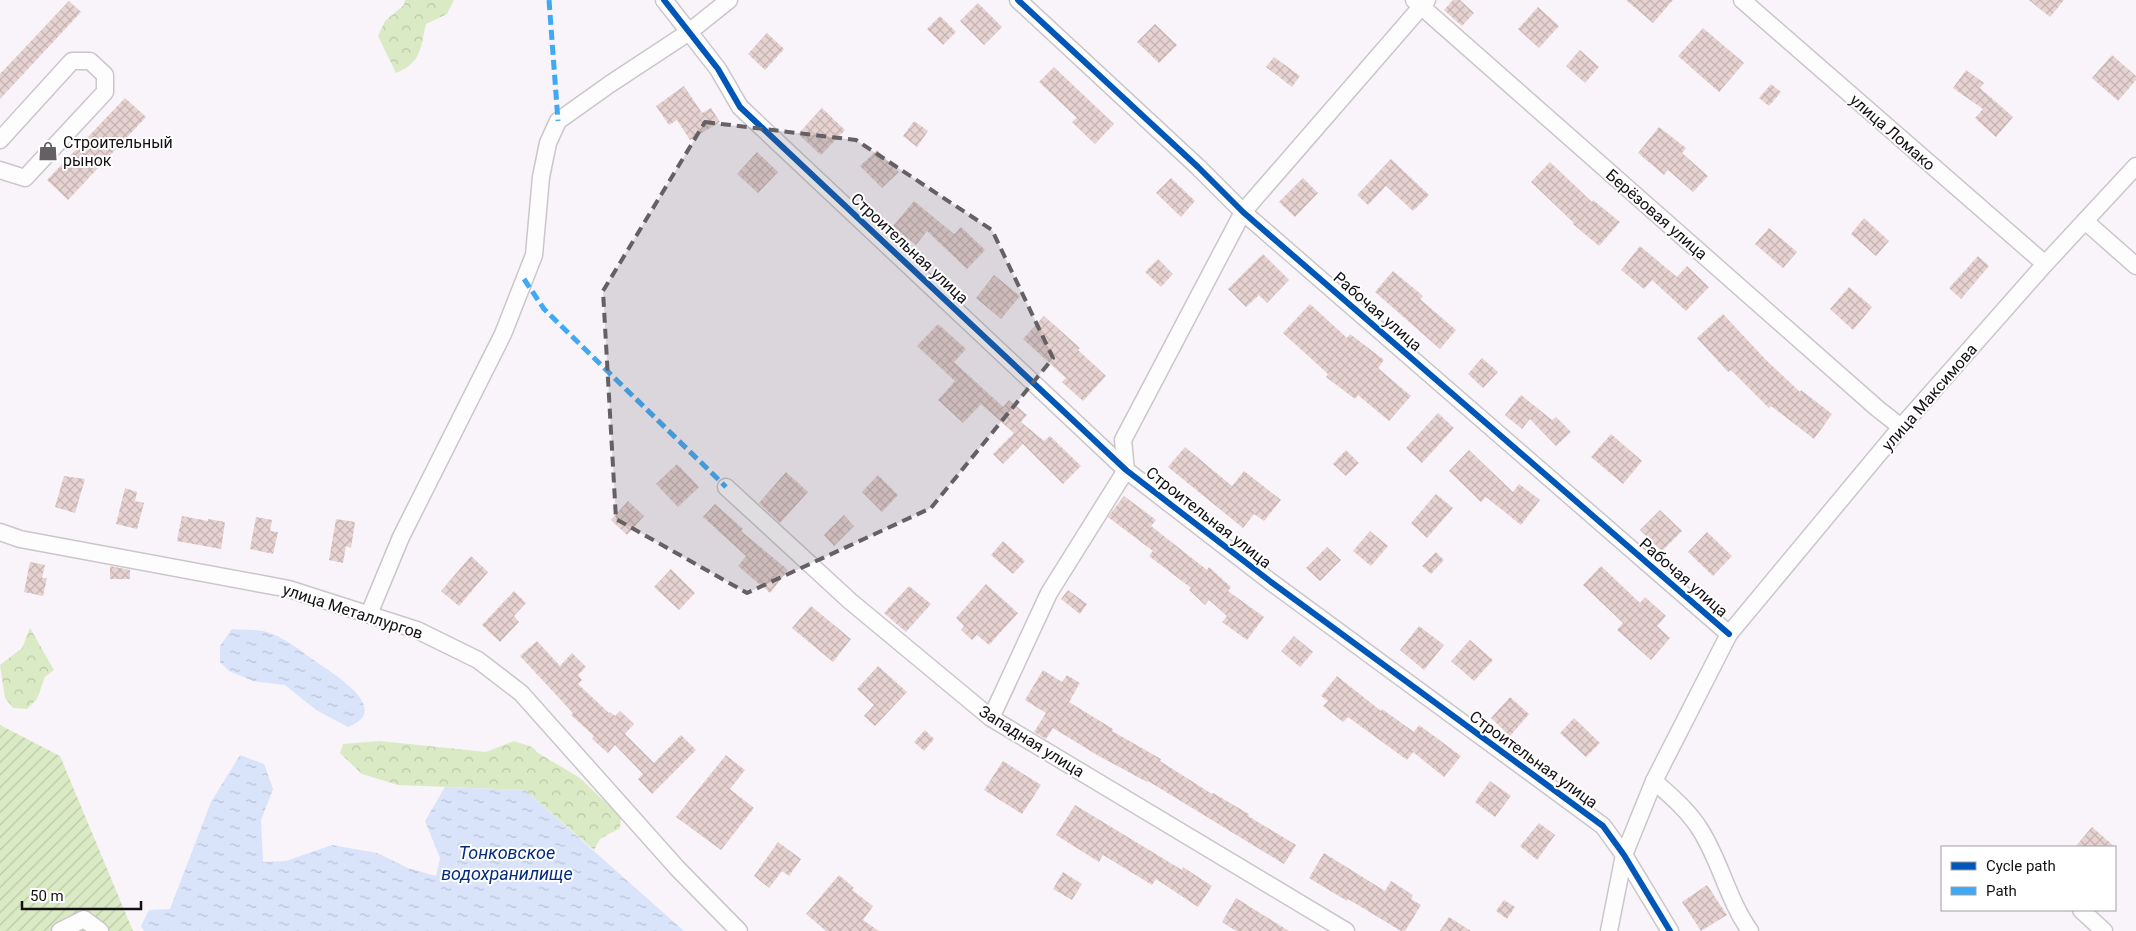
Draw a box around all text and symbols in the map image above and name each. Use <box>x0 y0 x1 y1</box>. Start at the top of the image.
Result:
street label: улица Ломако <box>1846 90 1939 174</box>
place label: Строительный рынок <box>63 133 173 170</box>
shop icon: Строительный рынок <box>37 140 59 162</box>
street label: Берёзовая улица <box>1602 165 1711 263</box>
street label: Строительная улица <box>847 189 972 308</box>
street label: Рабочая улица <box>1330 268 1426 355</box>
street label: улица Максимова <box>1878 340 1981 455</box>
street label: Строительная улица <box>1142 463 1275 572</box>
street label: Рабочая улица <box>1636 534 1732 621</box>
street label: улица Металлургов <box>280 580 425 643</box>
street label: Западная улица <box>976 701 1088 781</box>
street label: Строительная улица <box>1466 707 1601 812</box>
water label: Тонковское водохранилище <box>441 842 573 884</box>
legend <box>1941 846 2116 911</box>
text: Cycle path <box>1986 857 2056 875</box>
scale bar <box>22 878 141 910</box>
text: Path <box>1986 882 2017 900</box>
text: 50 m <box>30 887 64 905</box>

